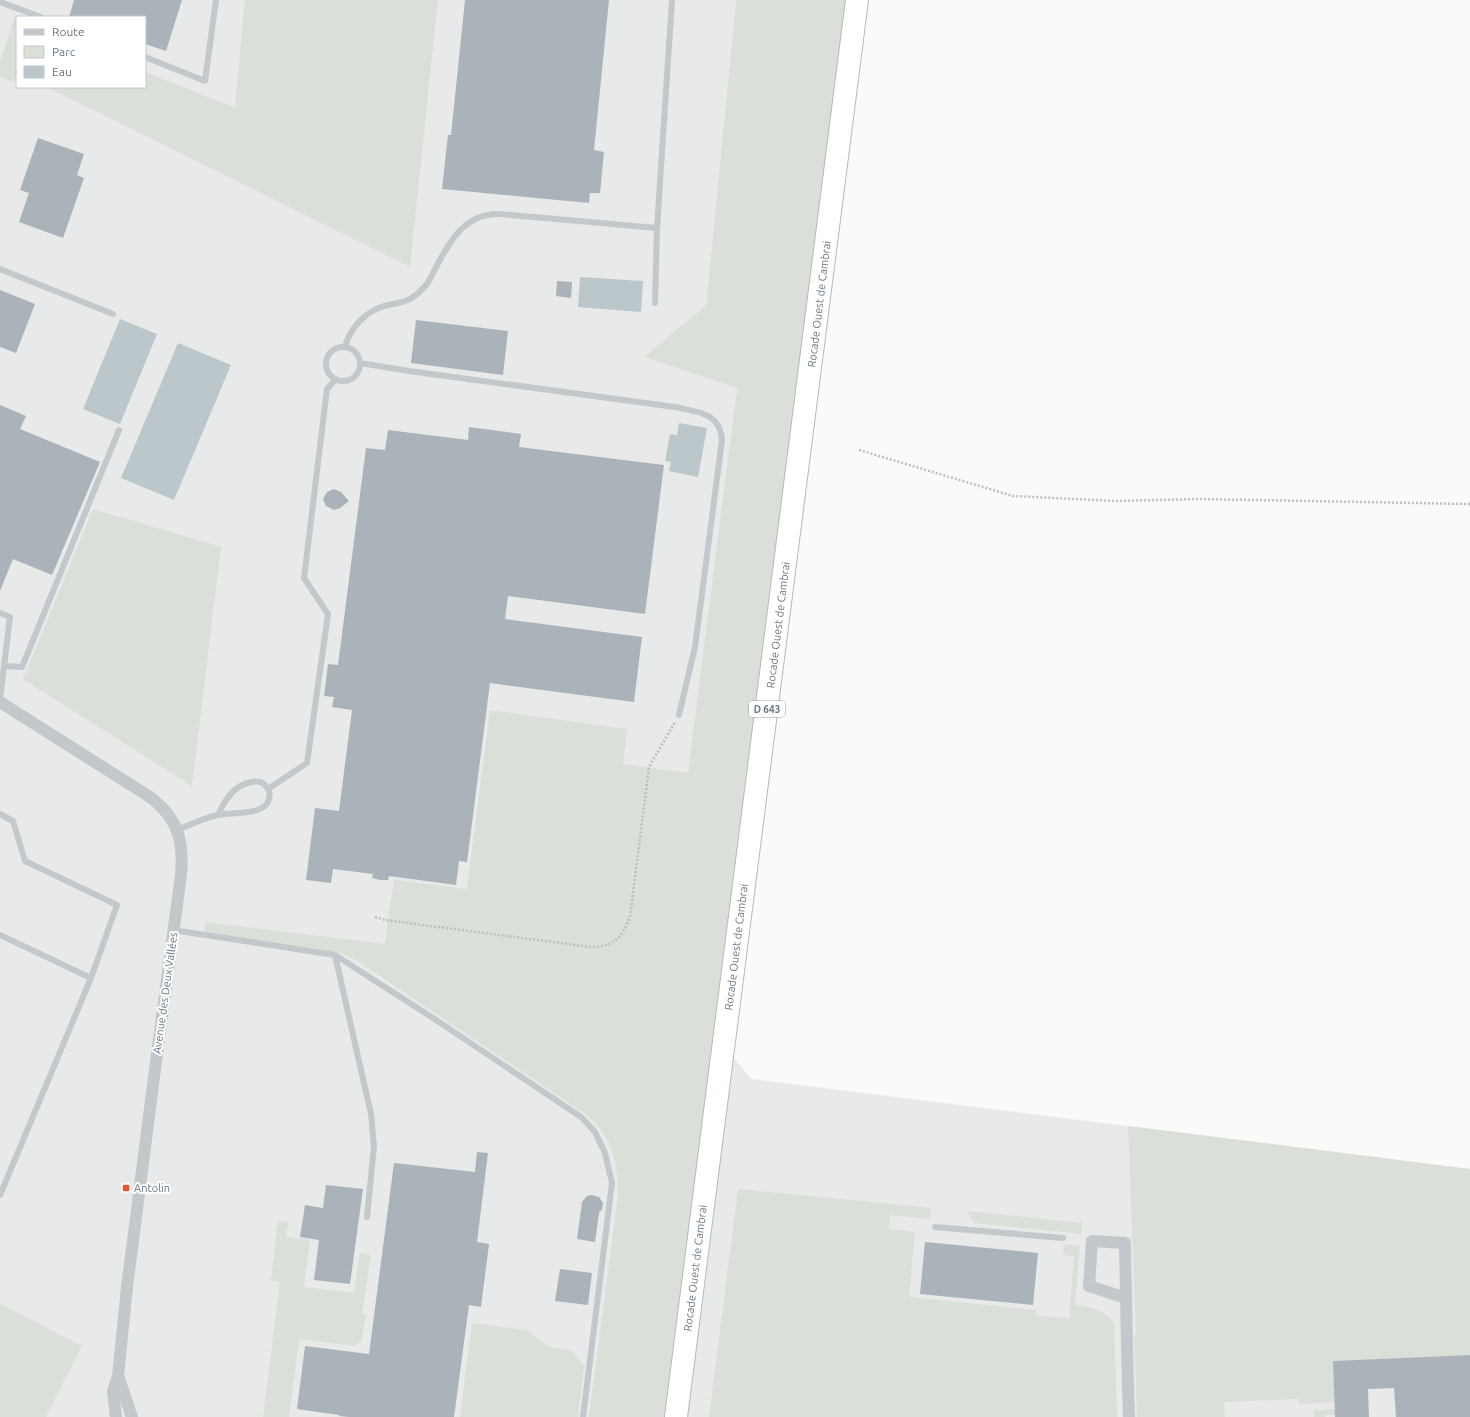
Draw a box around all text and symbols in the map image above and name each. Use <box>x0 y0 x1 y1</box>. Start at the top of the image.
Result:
legend <box>16 16 146 88</box>
text: Route <box>52 25 85 38</box>
text: Parc <box>52 45 76 58</box>
text: Eau <box>52 65 72 78</box>
street label: Rocade Ouest de Cambrai <box>805 240 833 368</box>
street label: Rocade Ouest de Cambrai <box>764 561 792 689</box>
road number: D 643 <box>749 701 785 717</box>
street label: Rocade Ouest de Cambrai <box>722 883 750 1011</box>
street label: Avenue des Deux Vallées <box>151 931 180 1055</box>
place label: Antolin <box>134 1182 170 1194</box>
marker: Antolin <box>121 1183 131 1193</box>
street label: Rocade Ouest de Cambrai <box>681 1204 709 1332</box>

